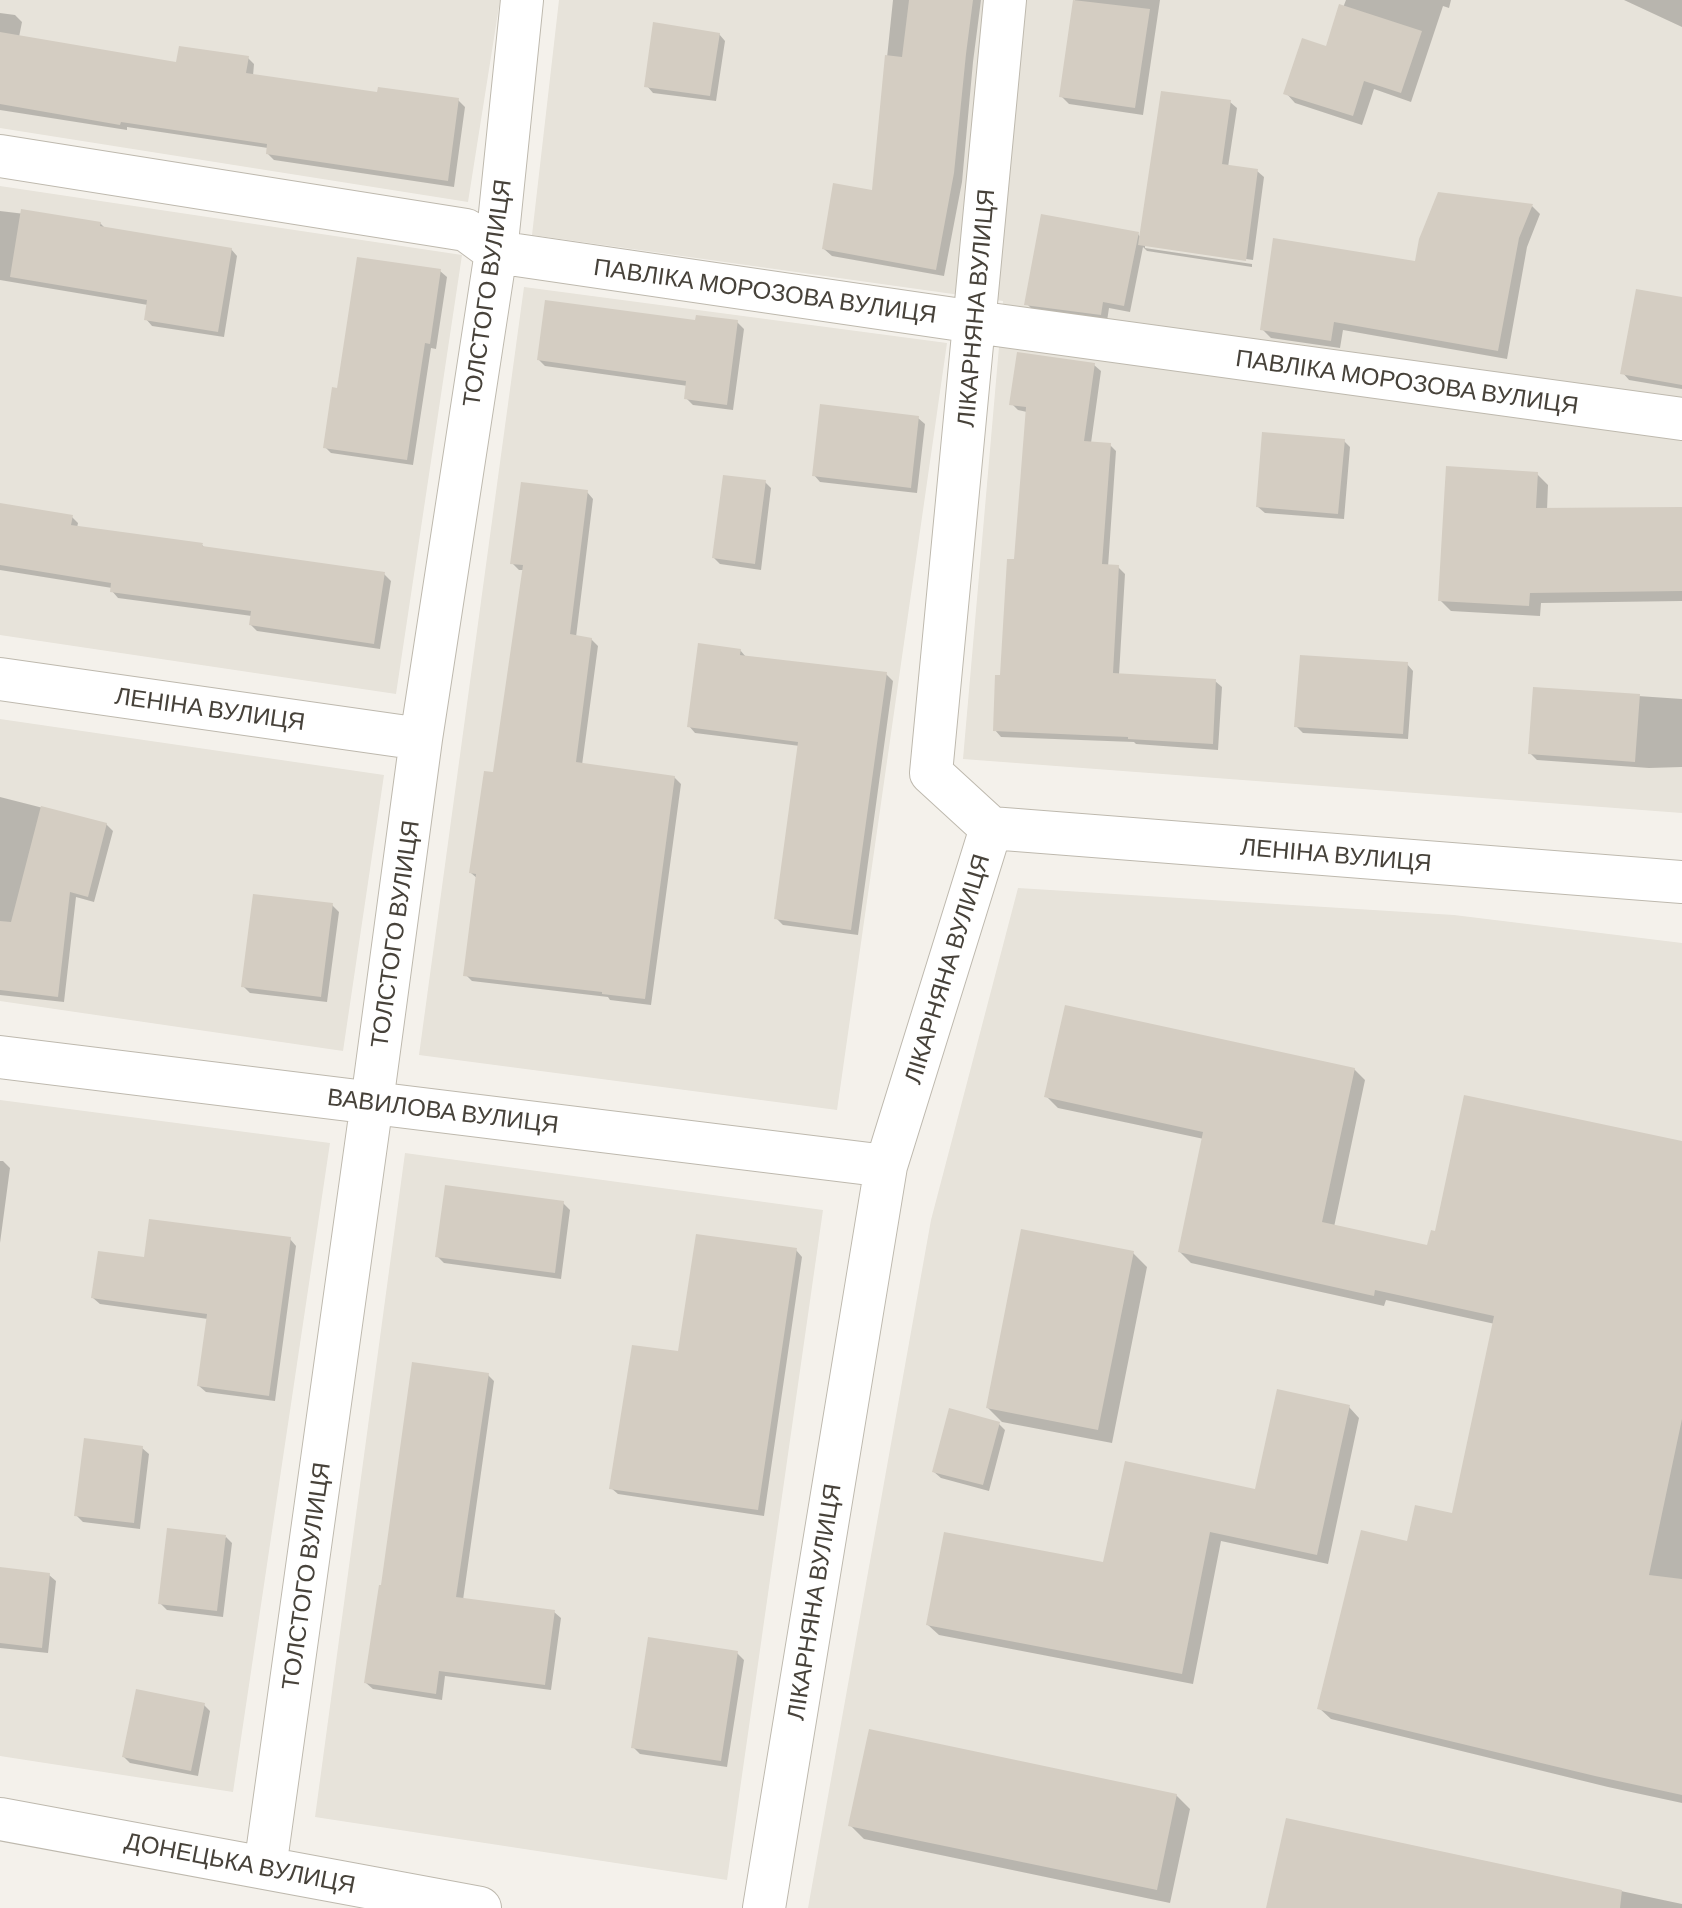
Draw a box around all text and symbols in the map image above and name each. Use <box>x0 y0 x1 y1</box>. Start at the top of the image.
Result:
street label: ТОЛСТОГО ВУЛИЦЯ <box>457 177 517 409</box>
street label: ЛІКАРНЯНА ВУЛИЦЯ <box>951 188 1001 428</box>
street label: ПАВЛІКА МОРОЗОВА ВУЛИЦЯ <box>592 253 938 329</box>
street label: ПАВЛІКА МОРОЗОВА ВУЛИЦЯ <box>1234 344 1580 420</box>
street label: ЛЕНІНА ВУЛИЦЯ <box>113 681 307 737</box>
street label: ТОЛСТОГО ВУЛИЦЯ <box>365 818 425 1050</box>
street label: ЛЕНІНА ВУЛИЦЯ <box>1239 832 1433 878</box>
street label: ЛІКАРНЯНА ВУЛИЦЯ <box>898 851 996 1087</box>
street label: ВАВИЛОВА ВУЛИЦЯ <box>326 1083 560 1139</box>
street label: ТОЛСТОГО ВУЛИЦЯ <box>276 1460 336 1692</box>
street label: ЛІКАРНЯНА ВУЛИЦЯ <box>781 1482 847 1722</box>
street label: ДОНЕЦЬКА ВУЛИЦЯ <box>122 1827 358 1899</box>

